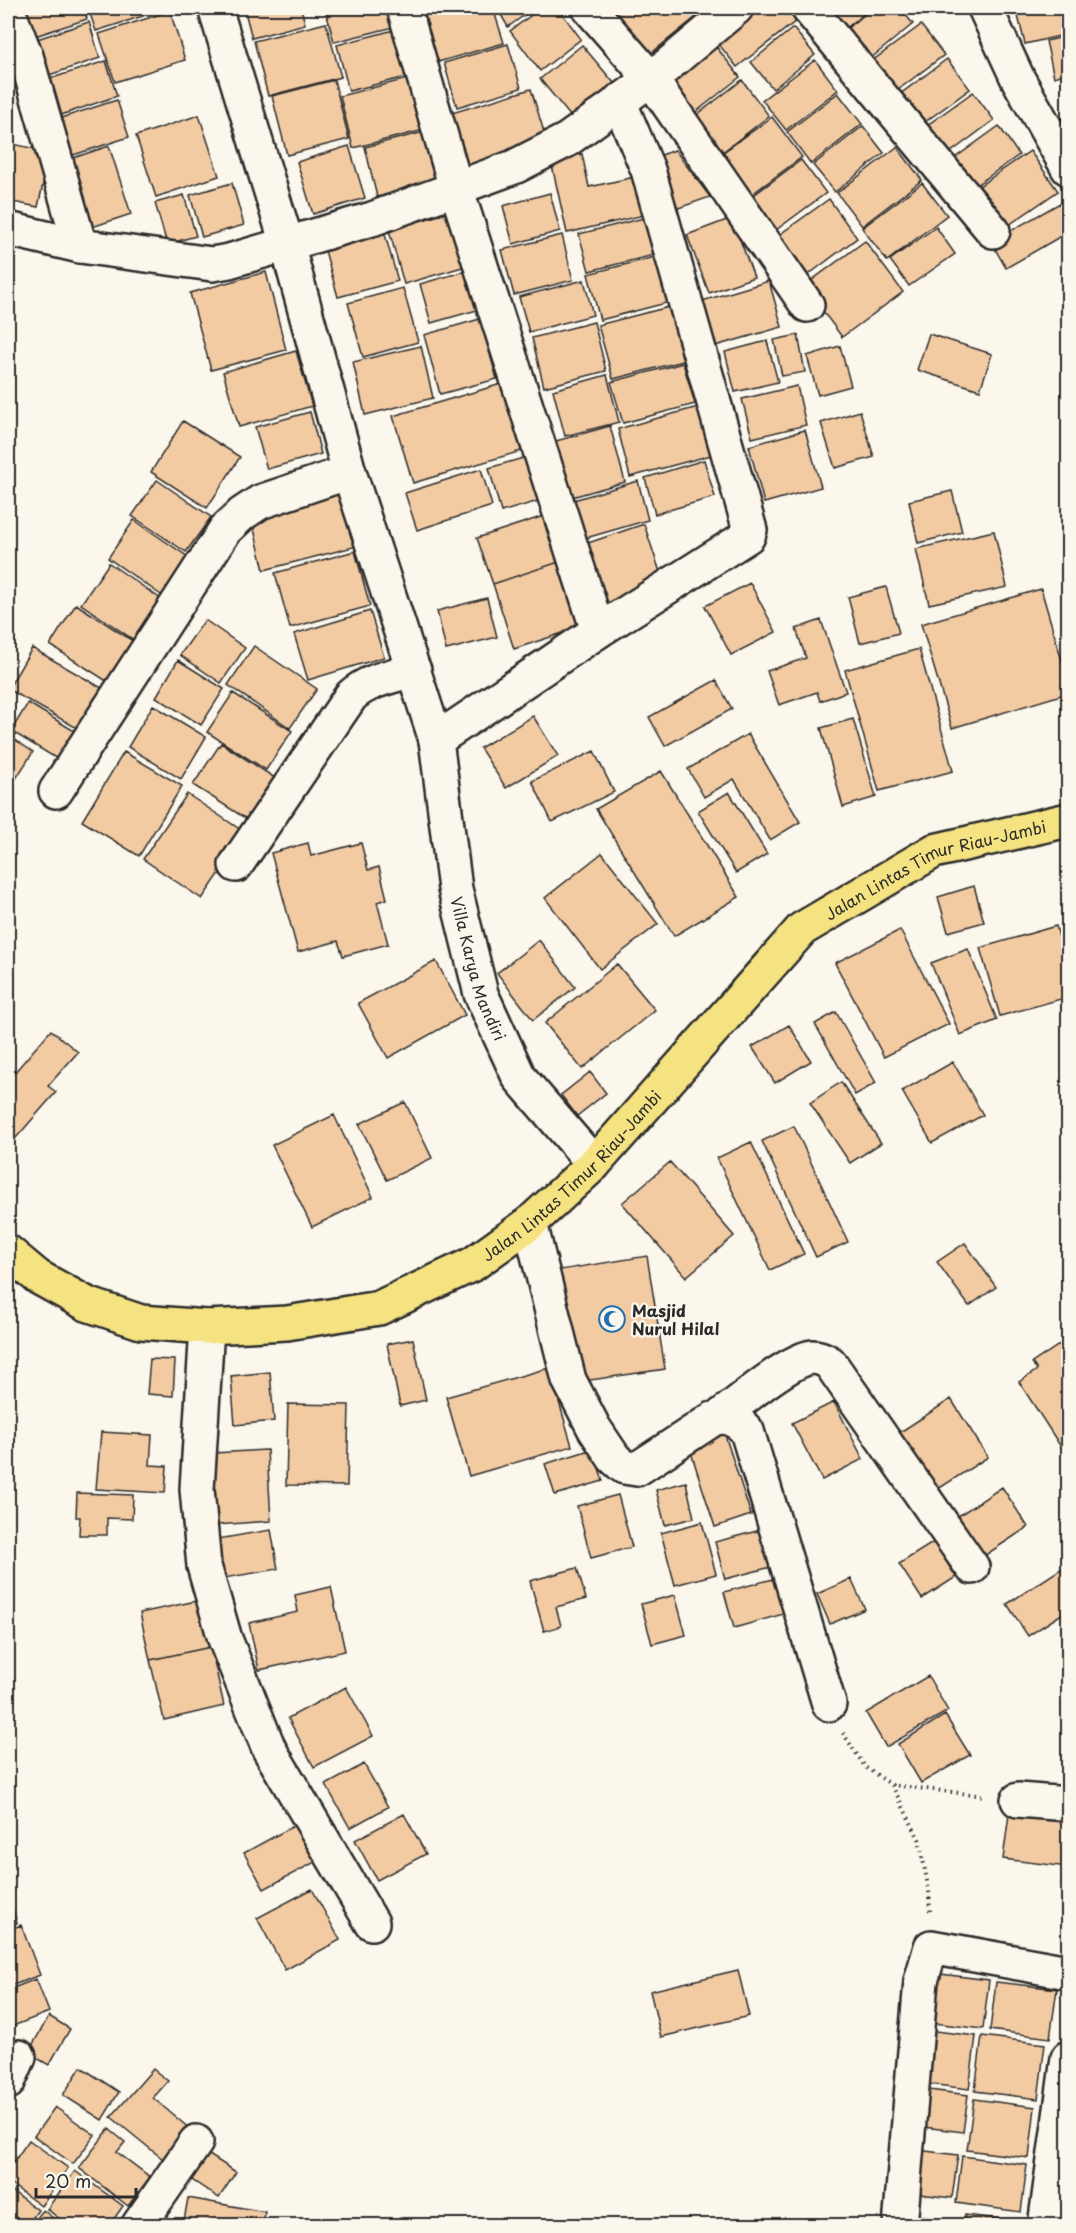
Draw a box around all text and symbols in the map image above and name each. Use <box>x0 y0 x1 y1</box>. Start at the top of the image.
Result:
street label: Jalan Lintas Timur Riau-Jambi <box>820 814 1048 925</box>
street label: Villa Karya Mandiri <box>445 894 513 1044</box>
street label: Jalan Lintas Timur Riau-Jambi <box>476 1085 666 1266</box>
place label: Masjid Nurul Hilal <box>632 1298 719 1340</box>
mosque icon: Masjid Nurul Hilal <box>597 1304 627 1334</box>
scale bar <box>36 2161 136 2199</box>
text: 20 m <box>45 2167 91 2194</box>

